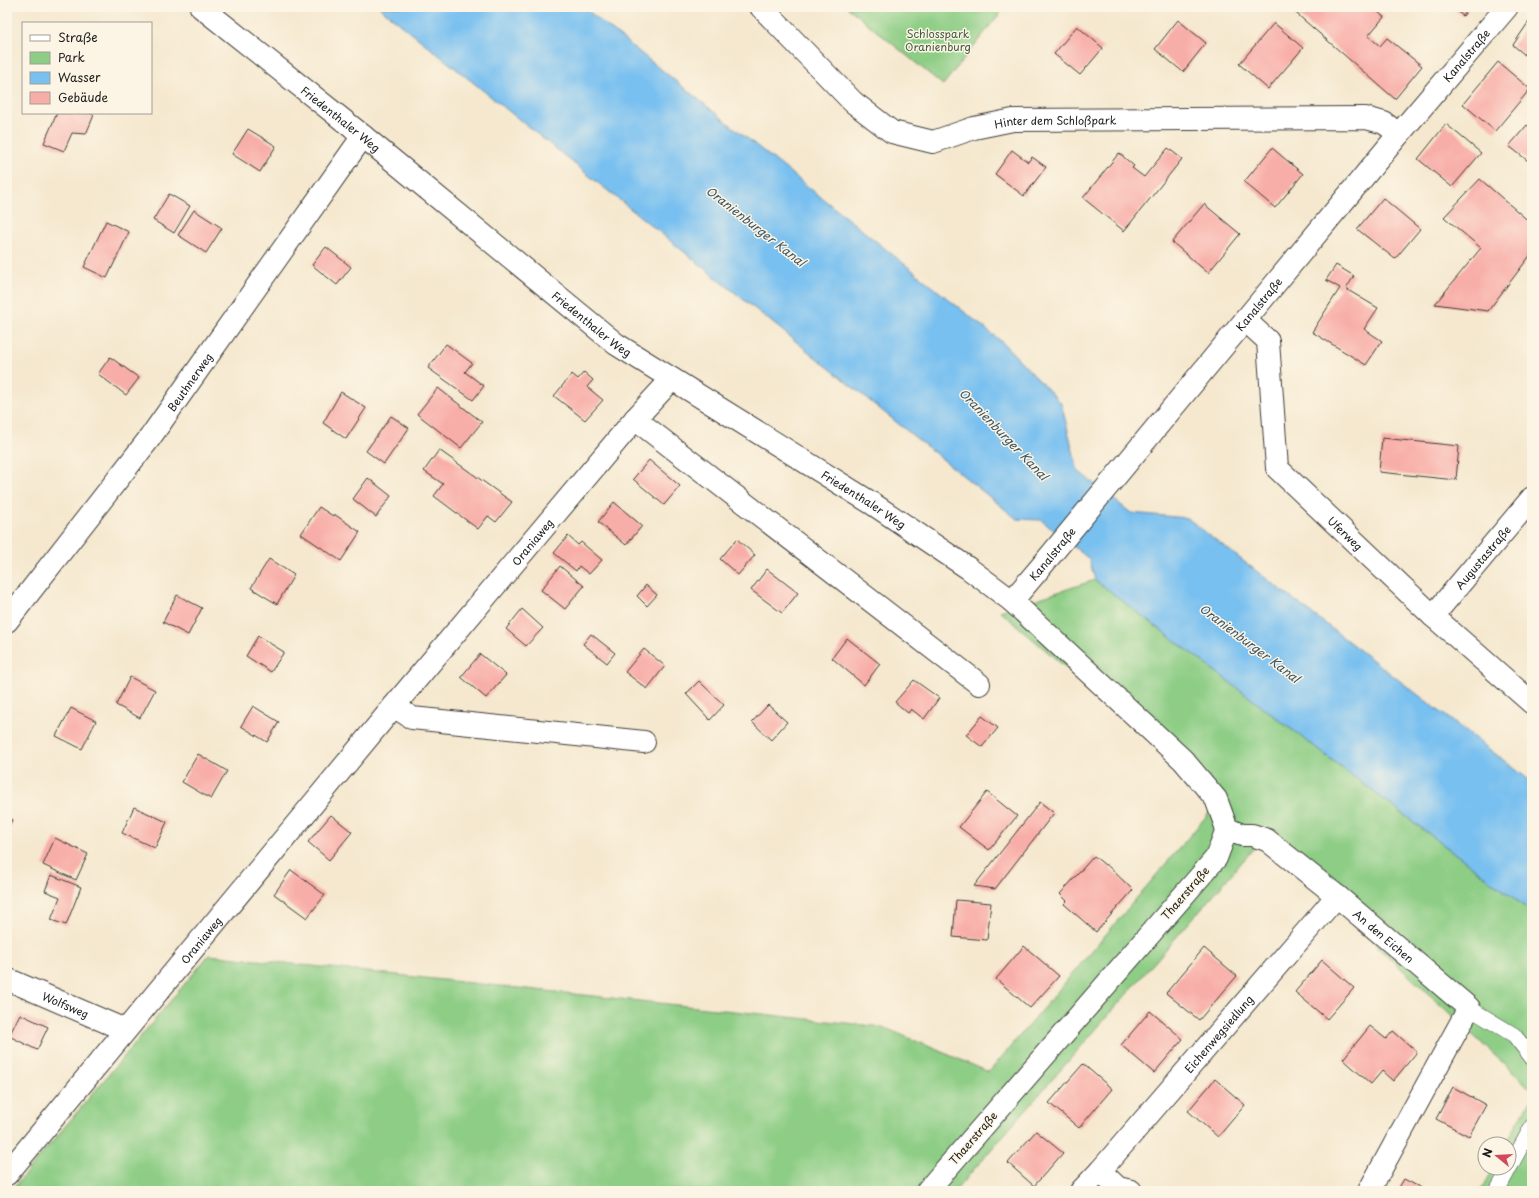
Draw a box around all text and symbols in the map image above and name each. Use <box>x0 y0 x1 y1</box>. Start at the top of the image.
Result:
legend <box>22 22 152 114</box>
park label: Schlosspark Oranienburg <box>905 25 971 55</box>
street label: Kanalstraße <box>1439 25 1494 85</box>
text: Straße <box>58 28 98 46</box>
text: Park <box>58 48 85 66</box>
text: Wasser <box>58 68 101 86</box>
street label: Friedenthaler Weg <box>298 82 384 156</box>
text: Gebäude <box>58 88 108 106</box>
street label: Hinter dem Schloßpark <box>993 111 1117 132</box>
water label: Oranienburger Kanal <box>702 181 811 272</box>
street label: Kanalstraße <box>1231 273 1286 334</box>
street label: Friedenthaler Weg <box>549 286 635 360</box>
street label: Beuthnerweg <box>163 349 216 415</box>
water label: Oranienburger Kanal <box>955 384 1054 485</box>
street label: Friedenthaler Weg <box>818 466 910 532</box>
street label: Uferweg <box>1324 512 1367 554</box>
street label: Oraniaweg <box>507 514 557 569</box>
street label: Augustastraße <box>1451 521 1515 593</box>
street label: Kanalstraße <box>1025 523 1079 584</box>
water label: Oranienburger Kanal <box>1196 599 1305 688</box>
street label: Thaerstraße <box>1157 862 1213 924</box>
street label: An den Eichen <box>1350 905 1418 967</box>
street label: Oraniaweg <box>176 912 225 967</box>
street label: Wolfsweg <box>40 987 92 1022</box>
street label: Eichenwegsiedlung <box>1180 991 1257 1076</box>
street label: Thaerstraße <box>945 1107 1001 1169</box>
north arrow <box>1477 1136 1517 1176</box>
text: N <box>1478 1146 1497 1160</box>

